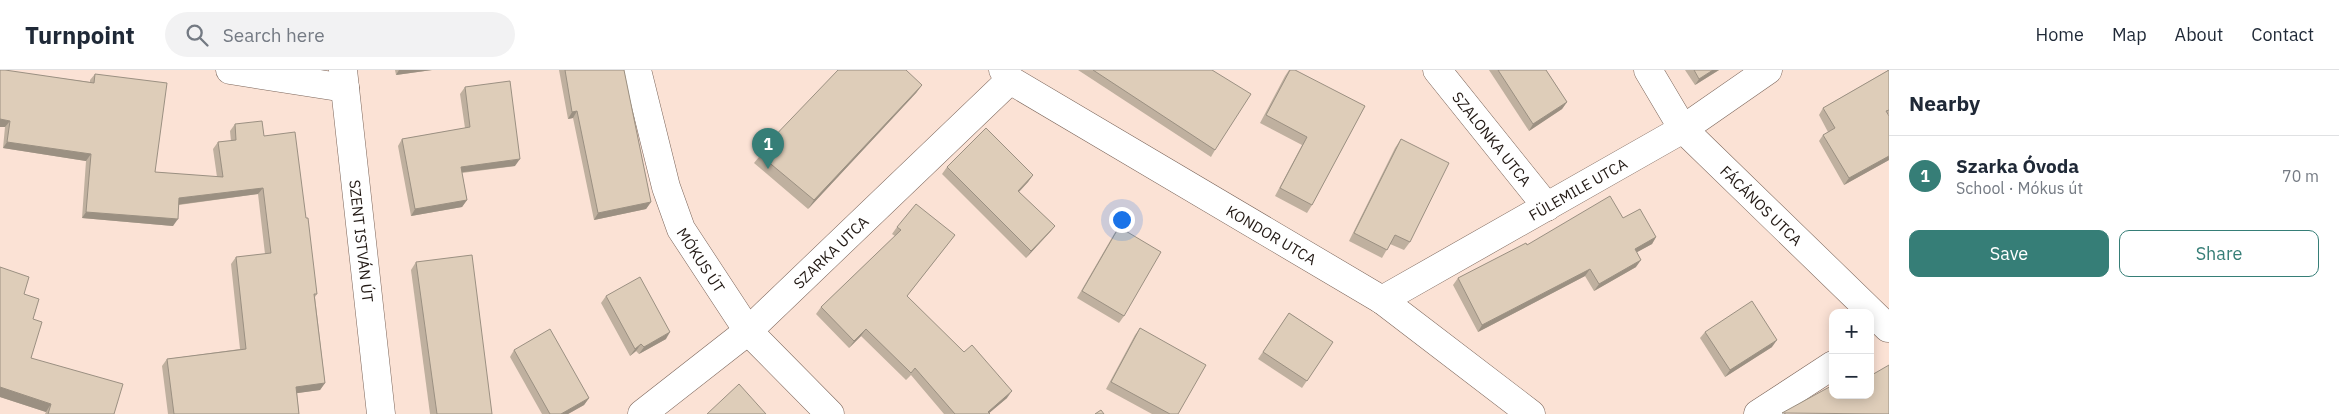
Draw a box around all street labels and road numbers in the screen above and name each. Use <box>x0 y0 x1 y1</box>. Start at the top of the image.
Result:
street label: SZALONKA UTCA <box>1449 88 1536 190</box>
street label: FÜLEMILE UTCA <box>1525 153 1631 224</box>
street label: FÁCÁNOS UTCA <box>1716 161 1807 250</box>
street label: SZENT ISTVÁN ÚT <box>346 179 378 304</box>
street label: KONDOR UTCA <box>1223 201 1320 269</box>
street label: SZARKA UTCA <box>789 211 872 292</box>
street label: MÓKUS ÚT <box>673 224 730 296</box>

